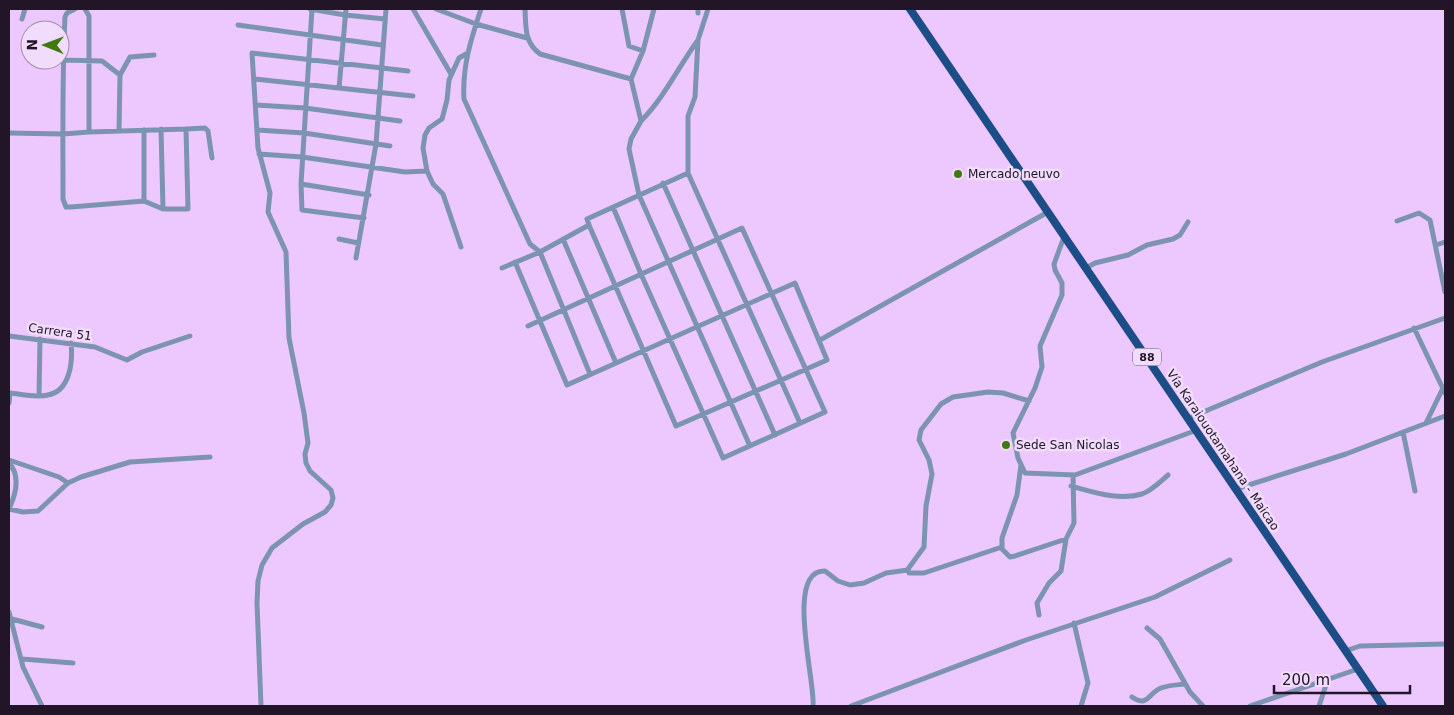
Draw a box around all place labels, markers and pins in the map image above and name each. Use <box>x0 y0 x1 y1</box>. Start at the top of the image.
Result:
place label: Mercado neuvo <box>968 167 1060 181</box>
marker: Mercado neuvo <box>952 168 964 180</box>
place label: Sede San Nicolas <box>1016 438 1119 452</box>
marker: Sede San Nicolas <box>1000 439 1012 451</box>

